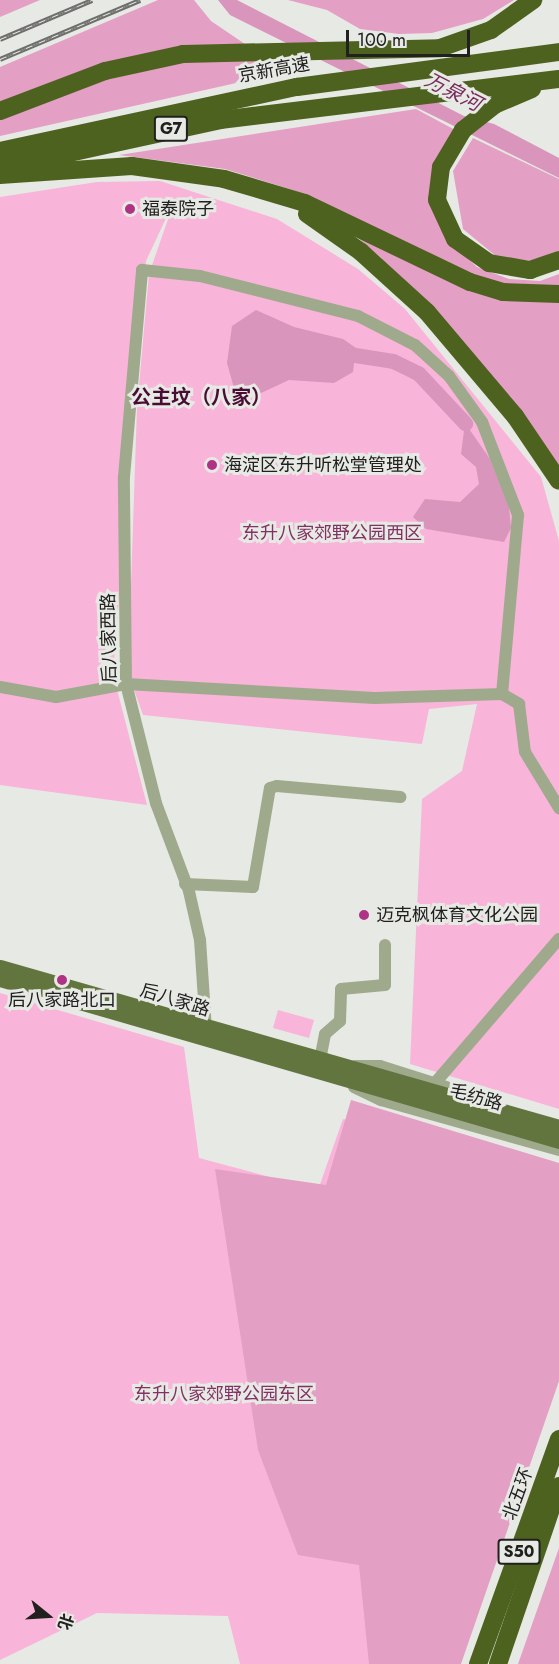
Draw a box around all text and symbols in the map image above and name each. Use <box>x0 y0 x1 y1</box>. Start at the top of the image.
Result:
scale bar <box>349 18 474 56</box>
text: 100 m <box>357 27 406 53</box>
street label: 京新高速 <box>237 53 311 87</box>
water label: 万泉河 <box>421 68 485 116</box>
road number: G7 <box>153 116 189 142</box>
place label: 福泰院子 <box>142 198 214 220</box>
marker: 福泰院子 <box>123 202 137 216</box>
district label: 公主坟（八家） <box>131 385 271 409</box>
place label: 海淀区东升听松堂管理处 <box>224 454 422 476</box>
marker: 海淀区东升听松堂管理处 <box>205 458 219 472</box>
park label: 东升八家郊野公园西区 <box>242 522 422 544</box>
street label: 后八家西路 <box>97 593 121 683</box>
place label: 迈克枫体育文化公园 <box>376 904 538 926</box>
marker: 迈克枫体育文化公园 <box>357 908 371 922</box>
marker: 后八家路北口 <box>55 973 69 987</box>
street label: 后八家路 <box>137 979 213 1021</box>
place label: 后八家路北口 <box>8 989 116 1011</box>
street label: 毛纺路 <box>447 1079 505 1115</box>
park label: 东升八家郊野公园东区 <box>134 1383 314 1405</box>
street label: 北五环 <box>499 1465 537 1523</box>
road number: S50 <box>496 1539 542 1565</box>
north arrow <box>18 1586 78 1646</box>
text: 北 <box>52 1611 79 1633</box>

